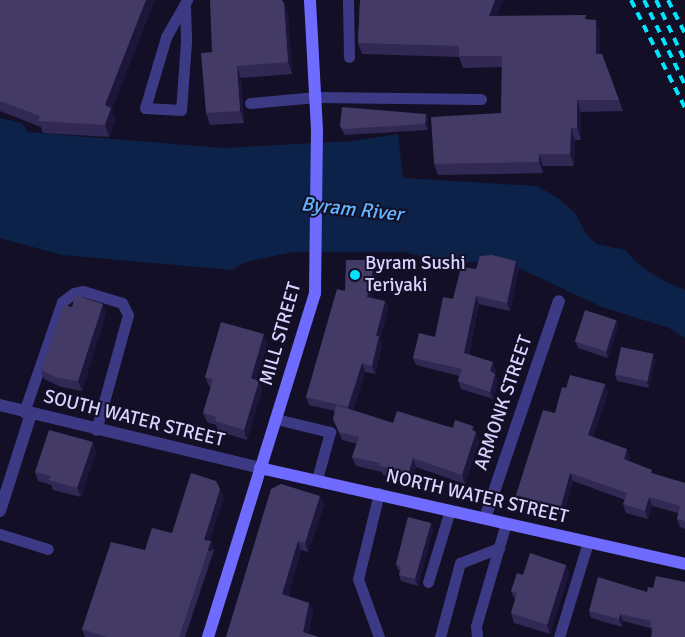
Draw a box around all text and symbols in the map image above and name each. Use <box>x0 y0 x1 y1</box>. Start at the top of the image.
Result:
water label: Byram River <box>300 192 404 226</box>
place label: Byram Sushi Teriyaki <box>365 253 466 297</box>
marker: Byram Sushi Teriyaki <box>349 269 361 281</box>
street label: MILL STREET <box>255 280 307 388</box>
street label: ARMONK STREET <box>470 333 538 473</box>
street label: SOUTH WATER STREET <box>41 385 227 453</box>
street label: NORTH WATER STREET <box>384 465 570 529</box>

